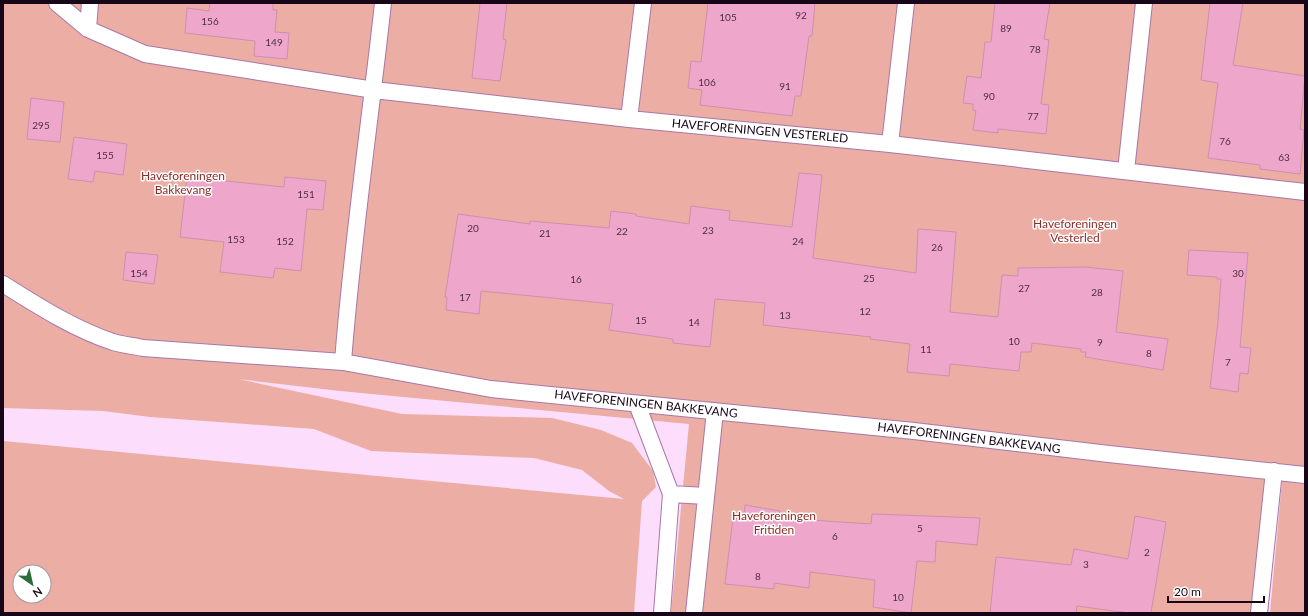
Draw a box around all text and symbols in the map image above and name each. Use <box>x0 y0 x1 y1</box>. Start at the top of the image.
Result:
house number: 92 <box>795 9 807 21</box>
house number: 105 <box>719 11 737 23</box>
house number: 156 <box>201 15 219 27</box>
house number: 89 <box>1000 22 1012 34</box>
house number: 149 <box>265 36 283 48</box>
house number: 78 <box>1029 43 1041 55</box>
house number: 106 <box>698 76 716 88</box>
house number: 91 <box>779 80 791 92</box>
house number: 90 <box>983 90 995 102</box>
house number: 77 <box>1027 110 1039 122</box>
street label: HAVEFORENINGEN VESTERLED <box>671 115 849 146</box>
house number: 295 <box>32 119 50 131</box>
house number: 76 <box>1219 135 1231 147</box>
house number: 155 <box>96 149 114 161</box>
house number: 63 <box>1278 151 1290 163</box>
park label: Haveforeningen Bakkevang <box>141 168 225 197</box>
house number: 151 <box>297 188 315 200</box>
park label: Haveforeningen Vesterled <box>1033 216 1117 245</box>
house number: 20 <box>467 222 479 234</box>
house number: 23 <box>702 224 714 236</box>
house number: 22 <box>616 225 628 237</box>
house number: 21 <box>539 227 551 239</box>
house number: 153 <box>227 233 245 245</box>
house number: 152 <box>276 235 294 247</box>
house number: 24 <box>792 235 804 247</box>
house number: 26 <box>931 241 943 253</box>
house number: 154 <box>130 267 148 279</box>
house number: 30 <box>1232 267 1244 279</box>
house number: 25 <box>863 272 875 284</box>
house number: 16 <box>570 273 582 285</box>
house number: 27 <box>1018 282 1030 294</box>
house number: 28 <box>1091 286 1103 298</box>
house number: 17 <box>459 291 471 303</box>
house number: 12 <box>859 305 871 317</box>
house number: 13 <box>779 309 791 321</box>
house number: 15 <box>635 314 647 326</box>
house number: 14 <box>688 316 700 328</box>
house number: 10 <box>1008 335 1020 347</box>
house number: 9 <box>1097 336 1103 348</box>
house number: 11 <box>920 343 932 355</box>
house number: 8 <box>1146 347 1152 359</box>
house number: 7 <box>1225 356 1231 368</box>
street label: HAVEFORENINGEN BAKKEVANG <box>554 386 739 421</box>
street label: HAVEFORENINGEN BAKKEVANG <box>877 419 1062 456</box>
park label: Haveforeningen Fritiden <box>732 508 816 537</box>
house number: 5 <box>917 522 923 534</box>
house number: 6 <box>832 530 838 542</box>
house number: 2 <box>1144 546 1150 558</box>
house number: 3 <box>1083 558 1089 570</box>
north arrow <box>12 564 52 604</box>
house number: 8 <box>755 570 761 582</box>
scale bar <box>1168 578 1264 604</box>
text: 20 m <box>1174 584 1201 599</box>
text: N <box>31 585 45 600</box>
house number: 10 <box>892 591 904 603</box>

